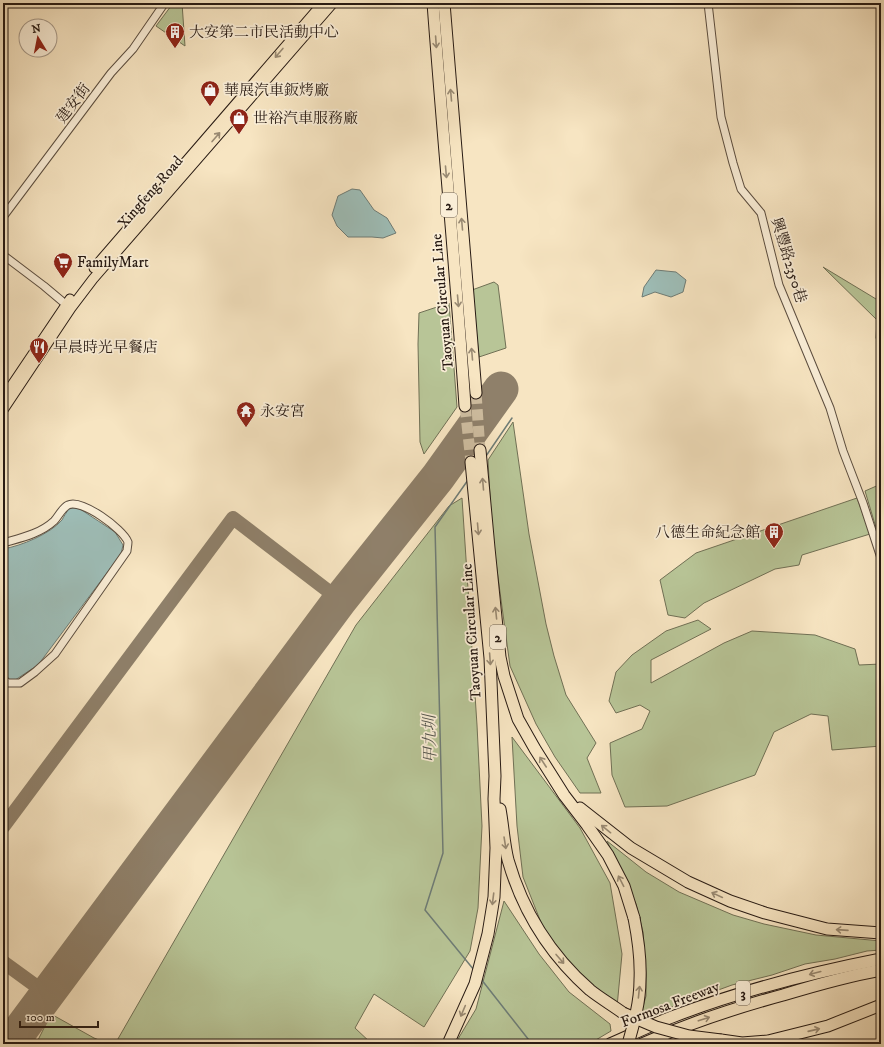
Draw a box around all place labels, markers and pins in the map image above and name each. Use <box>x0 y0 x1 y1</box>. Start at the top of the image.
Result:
building icon: 大安第二市民活動中心 <box>164 21 186 49</box>
place label: 大安第二市民活動中心 <box>189 23 339 42</box>
shop icon: 華展汽車鈑烤廠 <box>199 79 221 107</box>
place label: 華展汽車鈑烤廠 <box>224 81 329 100</box>
shop icon: 世裕汽車服務廠 <box>228 107 250 135</box>
place label: 世裕汽車服務廠 <box>253 109 358 128</box>
supermarket icon: FamilyMart <box>52 251 74 279</box>
place label: FamilyMart <box>77 253 149 272</box>
restaurant icon: 早晨時光早餐店 <box>28 336 50 364</box>
place label: 早晨時光早餐店 <box>53 338 158 357</box>
temple icon: 永安宮 <box>235 400 257 428</box>
place label: 永安宮 <box>260 402 305 421</box>
building icon: 八德生命紀念館 <box>763 521 785 549</box>
place label: 八德生命紀念館 <box>655 523 760 542</box>

